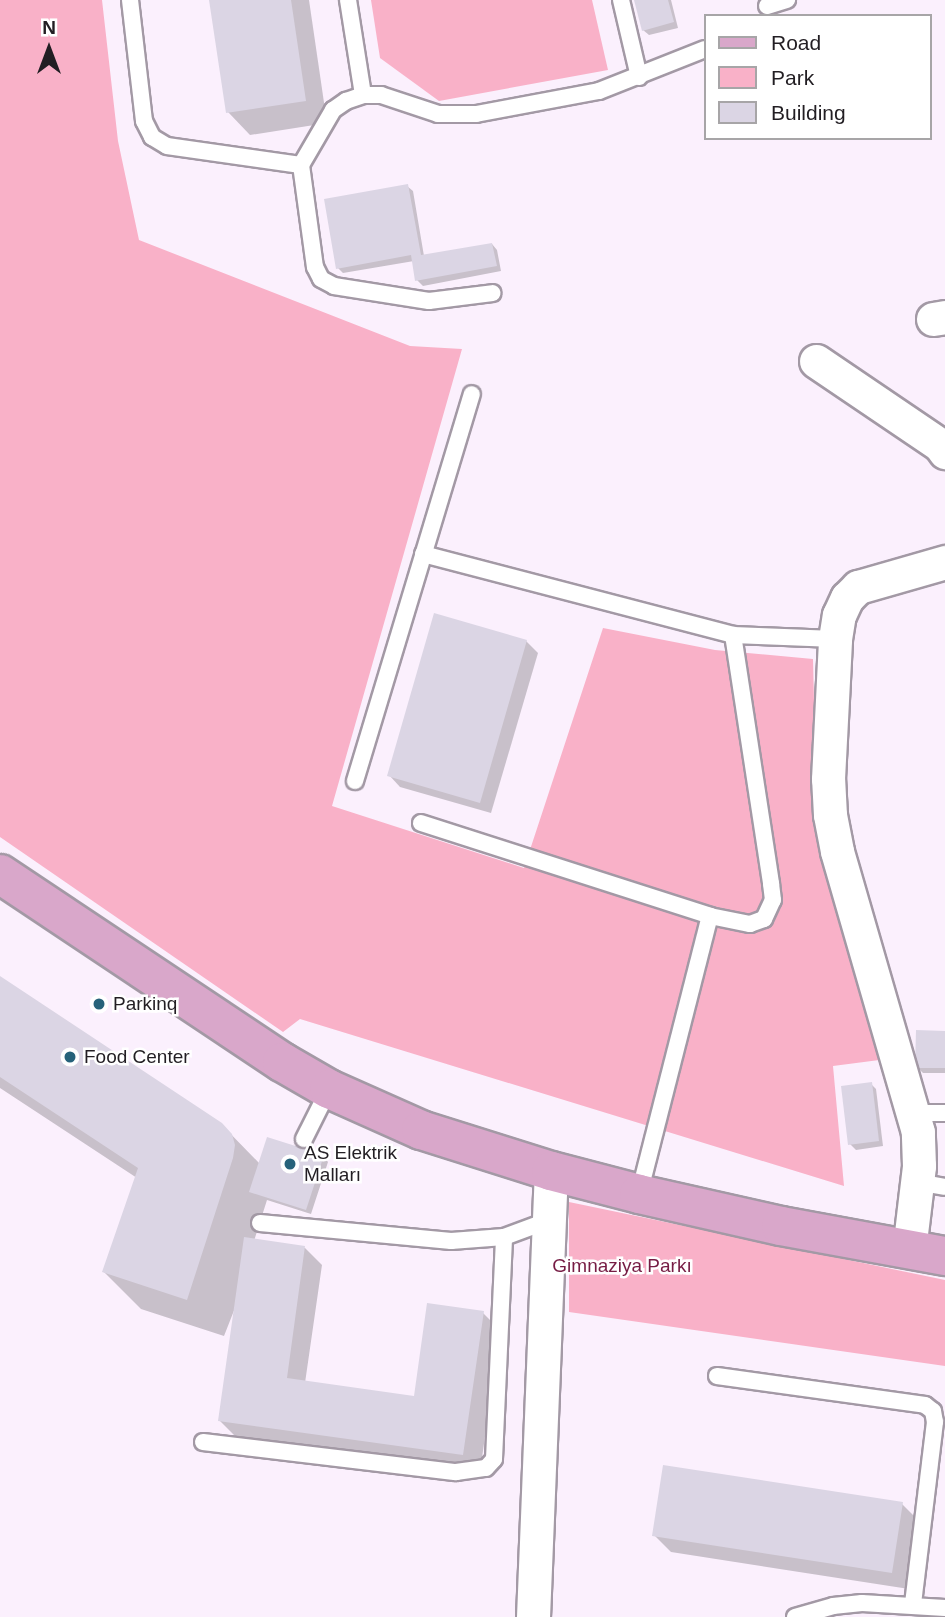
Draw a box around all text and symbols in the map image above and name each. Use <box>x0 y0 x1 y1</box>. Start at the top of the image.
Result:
north arrow <box>14 14 84 84</box>
legend <box>704 14 931 140</box>
text: N <box>42 17 56 38</box>
text: Road <box>771 31 821 54</box>
text: Park <box>771 66 814 89</box>
text: Building <box>771 101 846 124</box>
place label: Parkinq <box>113 993 177 1015</box>
marker: Parkinq <box>91 996 107 1012</box>
place label: Food Center <box>84 1046 190 1068</box>
marker: Food Center <box>62 1049 78 1065</box>
place label: AS Elektrik Malları <box>304 1142 397 1186</box>
marker: AS Elektrik Malları <box>282 1156 298 1172</box>
park label: Gimnaziya Parkı <box>552 1255 692 1277</box>

